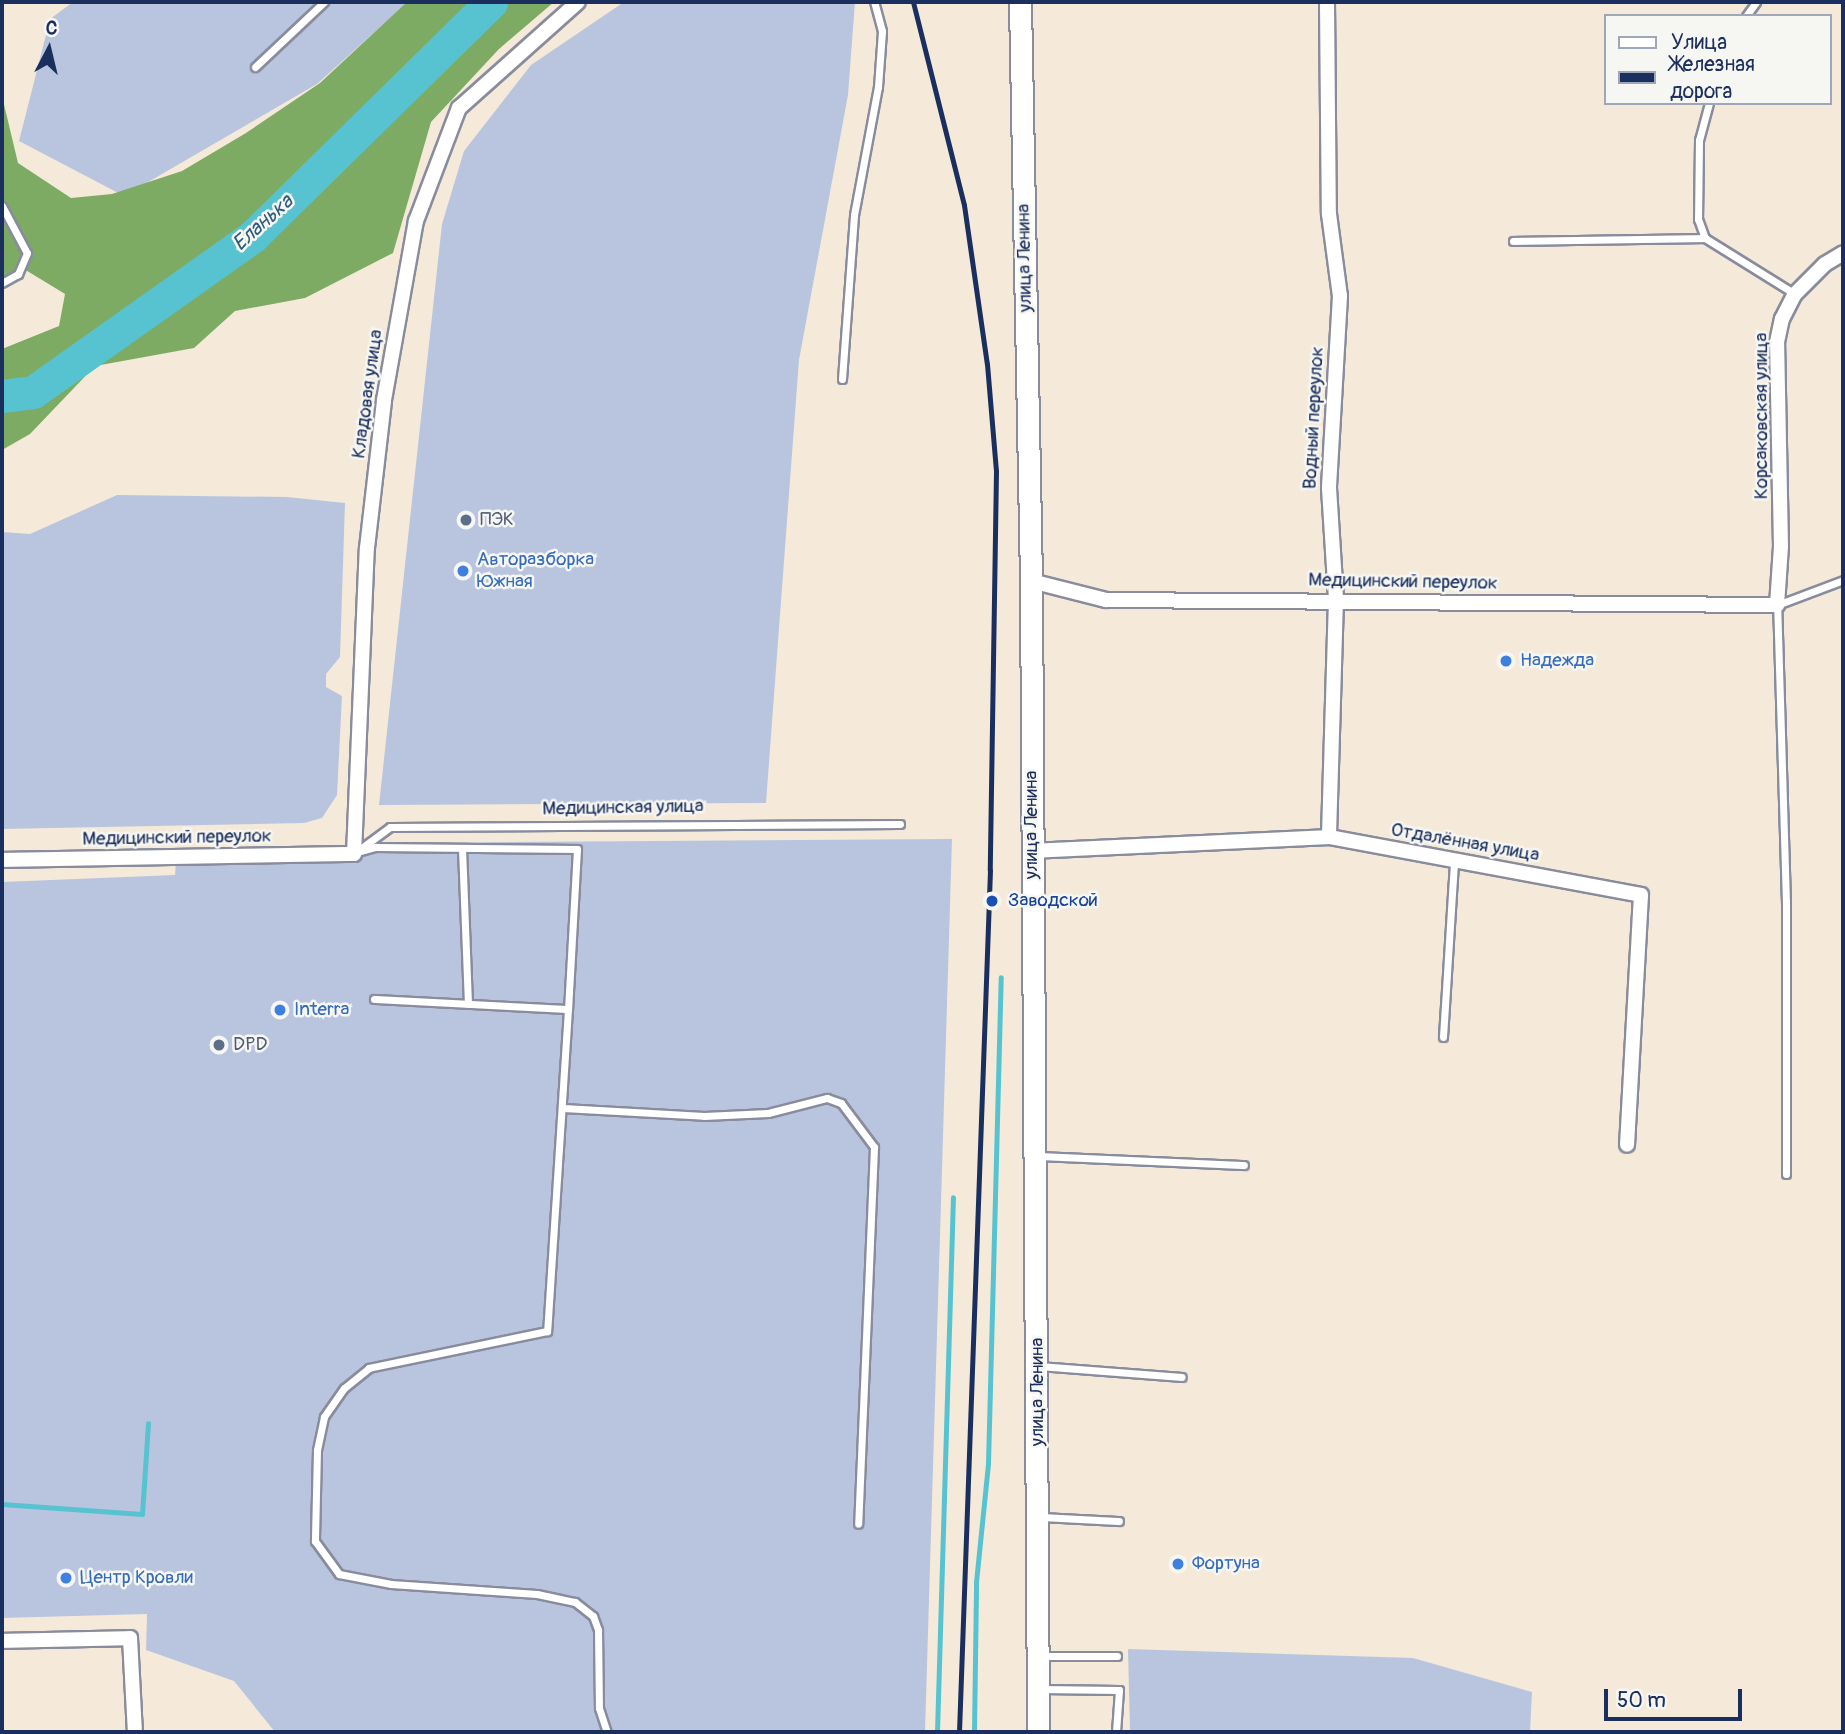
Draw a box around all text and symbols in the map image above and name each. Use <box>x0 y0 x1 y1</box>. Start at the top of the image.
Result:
north arrow <box>14 14 84 84</box>
legend <box>1604 14 1831 105</box>
text: С <box>44 16 59 41</box>
text: Улица <box>1671 29 1727 56</box>
text: Железная дорога <box>1670 51 1755 105</box>
water label: Еланька <box>228 189 298 257</box>
street label: улица Ленина <box>1013 204 1037 312</box>
street label: Кладовая улица <box>348 328 388 460</box>
street label: Корсаковская улица <box>1751 333 1773 499</box>
street label: Водный переулок <box>1299 346 1329 490</box>
place label: ПЭК <box>480 509 514 531</box>
marker: ПЭК <box>458 512 474 528</box>
place label: Авторазборка Южная <box>477 549 594 593</box>
marker: Авторазборка Южная <box>455 563 471 579</box>
street label: Медицинский переулок <box>1308 569 1498 595</box>
place label: Надежда <box>1520 650 1594 672</box>
marker: Надежда <box>1498 653 1514 669</box>
street label: улица Ленина <box>1021 771 1043 879</box>
street label: Медицинская улица <box>542 795 704 821</box>
street label: Отдалённая улица <box>1389 819 1541 867</box>
street label: Медицинский переулок <box>82 825 272 851</box>
place label: Заводской <box>1008 890 1098 912</box>
marker: Заводской <box>982 891 1002 911</box>
place label: Interra <box>294 999 349 1021</box>
marker: Interra <box>272 1002 288 1018</box>
place label: DPD <box>233 1034 267 1056</box>
marker: DPD <box>211 1037 227 1053</box>
street label: улица Ленина <box>1027 1338 1049 1446</box>
place label: Фортуна <box>1192 1553 1260 1575</box>
marker: Фортуна <box>1170 1556 1186 1572</box>
place label: Центр Кровли <box>80 1567 193 1589</box>
marker: Центр Кровли <box>58 1570 74 1586</box>
scale bar <box>1607 1674 1745 1718</box>
text: 50 m <box>1617 1687 1666 1714</box>

